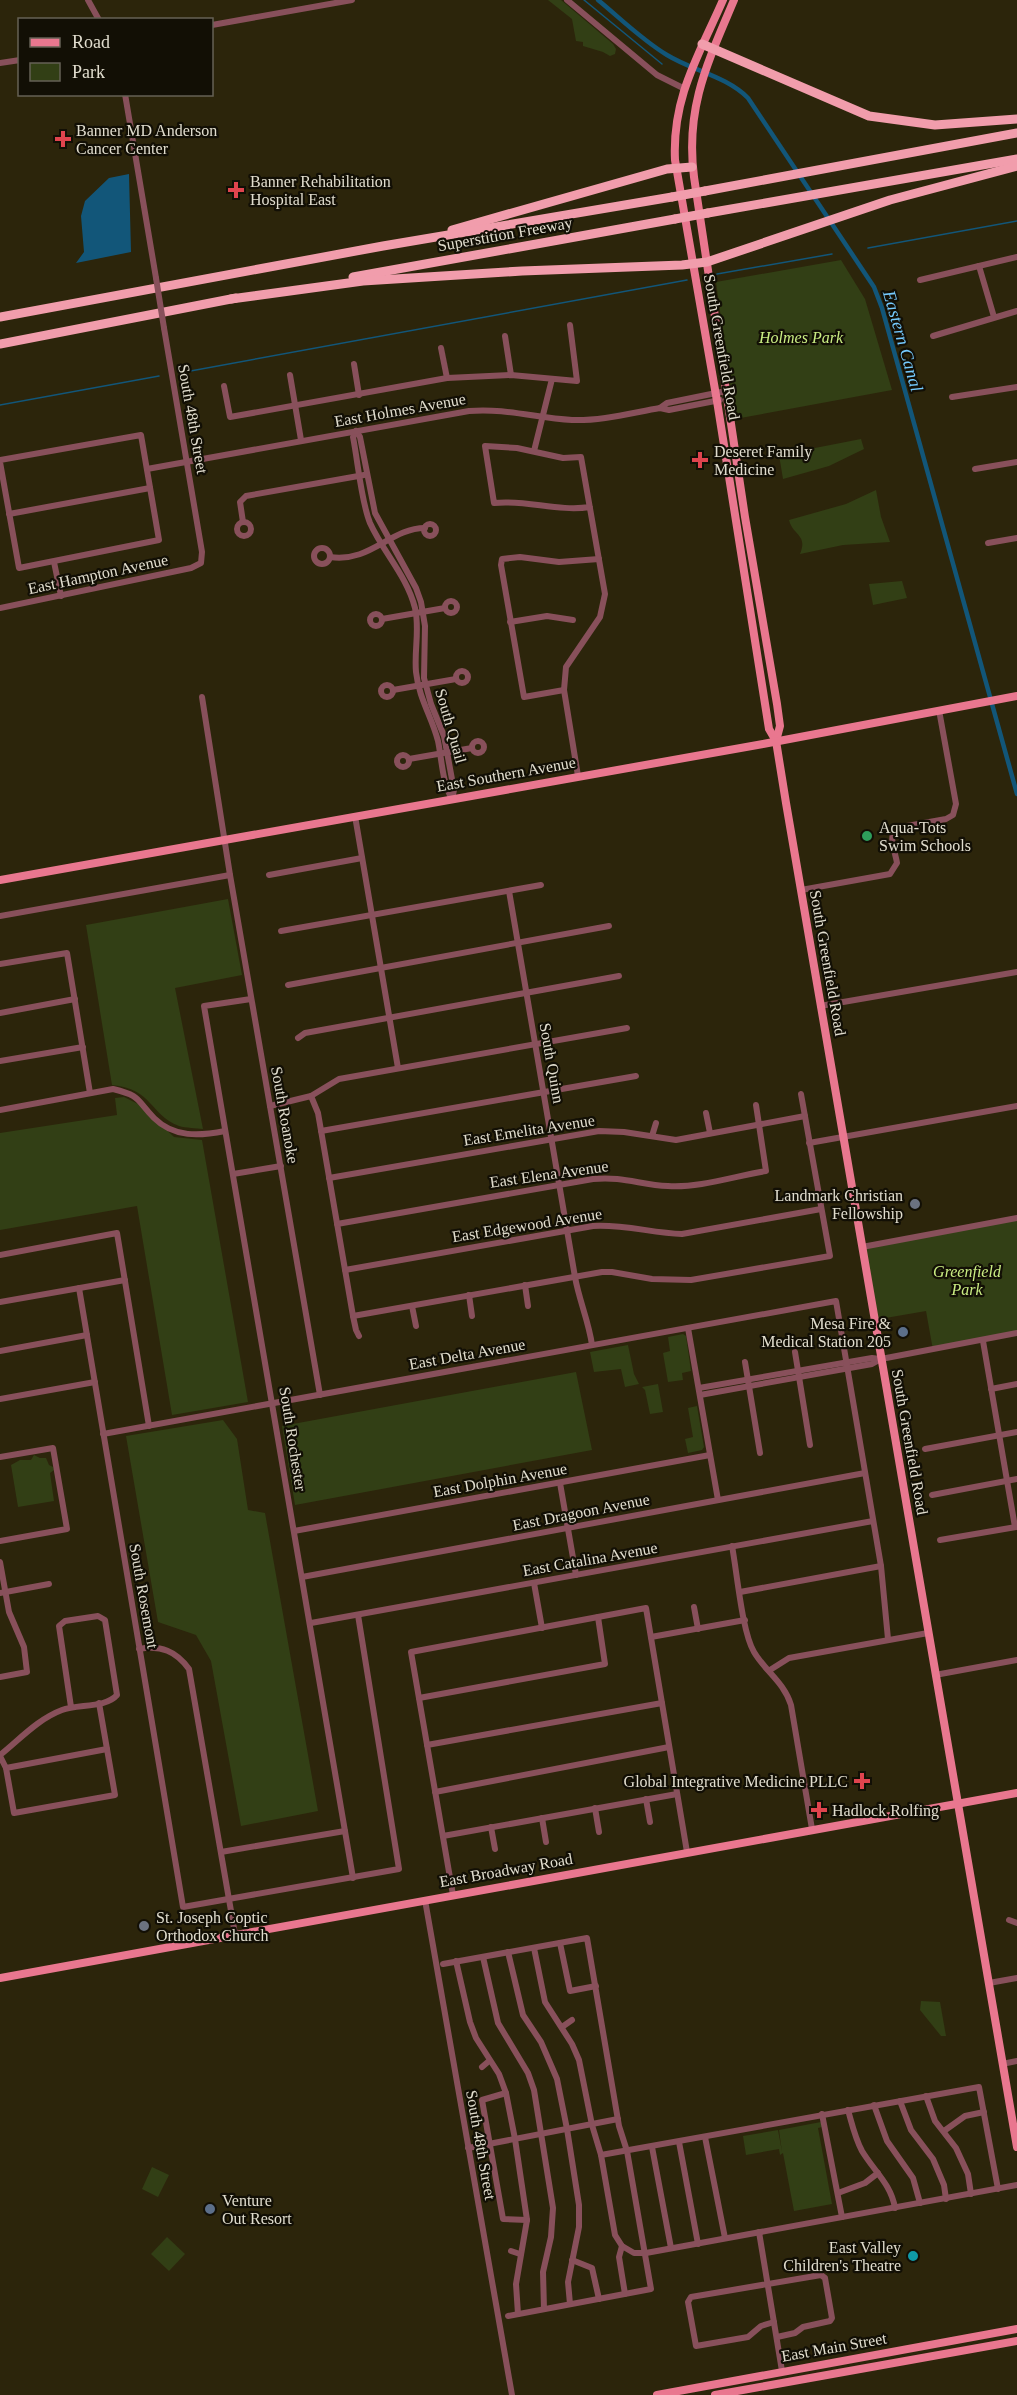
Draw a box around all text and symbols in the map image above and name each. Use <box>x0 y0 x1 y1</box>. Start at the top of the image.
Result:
legend <box>18 18 213 96</box>
text: Road <box>72 32 110 52</box>
text: Park <box>72 62 105 82</box>
place label: Banner MD Anderson Cancer Center <box>76 122 217 157</box>
marker: Banner MD Anderson Cancer Center <box>54 130 72 148</box>
place label: Banner Rehabilitation Hospital East <box>250 173 391 209</box>
marker: Banner Rehabilitation Hospital East <box>227 181 245 199</box>
street label: Superstition Freeway <box>436 214 574 255</box>
street label: South Greenfield Road <box>701 273 743 421</box>
water label: Eastern Canal <box>879 287 927 394</box>
park label: Holmes Park <box>758 329 844 346</box>
street label: South 48th Street <box>175 363 211 476</box>
street label: East Holmes Avenue <box>333 390 467 430</box>
place label: Deseret Family Medicine <box>714 443 812 478</box>
marker: Deseret Family Medicine <box>691 451 709 469</box>
street label: East Hampton Avenue <box>26 551 170 598</box>
street label: South Quail <box>432 687 470 766</box>
street label: East Southern Avenue <box>435 753 577 795</box>
place label: Aqua-Tots Swim Schools <box>879 819 971 854</box>
marker: Aqua-Tots Swim Schools <box>860 829 874 843</box>
street label: South Greenfield Road <box>807 889 849 1037</box>
street label: South Quinn <box>537 1021 567 1105</box>
street label: South Roanoke <box>268 1065 302 1165</box>
street label: East Emelita Avenue <box>462 1111 596 1149</box>
street label: East Elena Avenue <box>489 1157 609 1191</box>
place label: Landmark Christian Fellowship <box>775 1187 903 1223</box>
marker: Landmark Christian Fellowship <box>908 1197 922 1211</box>
street label: East Edgewood Avenue <box>451 1205 603 1246</box>
park label: Greenfield Park <box>933 1263 1002 1298</box>
place label: Mesa Fire & Medical Station 205 <box>761 1315 892 1350</box>
marker: Mesa Fire & Medical Station 205 <box>896 1325 910 1339</box>
street label: East Delta Avenue <box>407 1335 527 1373</box>
street label: South Greenfield Road <box>889 1368 931 1516</box>
street label: South Rochester <box>276 1386 310 1493</box>
street label: East Dolphin Avenue <box>432 1460 568 1501</box>
street label: East Dragoon Avenue <box>511 1490 651 1535</box>
street label: East Catalina Avenue <box>521 1539 659 1579</box>
street label: South Rosemont <box>126 1542 162 1650</box>
marker: Global Integrative Medicine PLLC <box>853 1772 871 1790</box>
place label: Global Integrative Medicine PLLC <box>624 1773 848 1791</box>
marker: Hadlock Rolfing <box>810 1801 828 1819</box>
place label: Hadlock Rolfing <box>832 1802 939 1820</box>
street label: East Broadway Road <box>438 1850 574 1891</box>
place label: St. Joseph Coptic Orthodox Church <box>156 1909 268 1944</box>
marker: St. Joseph Coptic Orthodox Church <box>137 1919 151 1933</box>
street label: South 48th Street <box>463 2089 499 2202</box>
place label: Venture Out Resort <box>222 2192 292 2227</box>
marker: Venture Out Resort <box>203 2202 217 2216</box>
place label: East Valley Children's Theatre <box>783 2239 901 2274</box>
marker: East Valley Children's Theatre <box>906 2249 920 2263</box>
street label: East Main Street <box>780 2329 889 2365</box>

